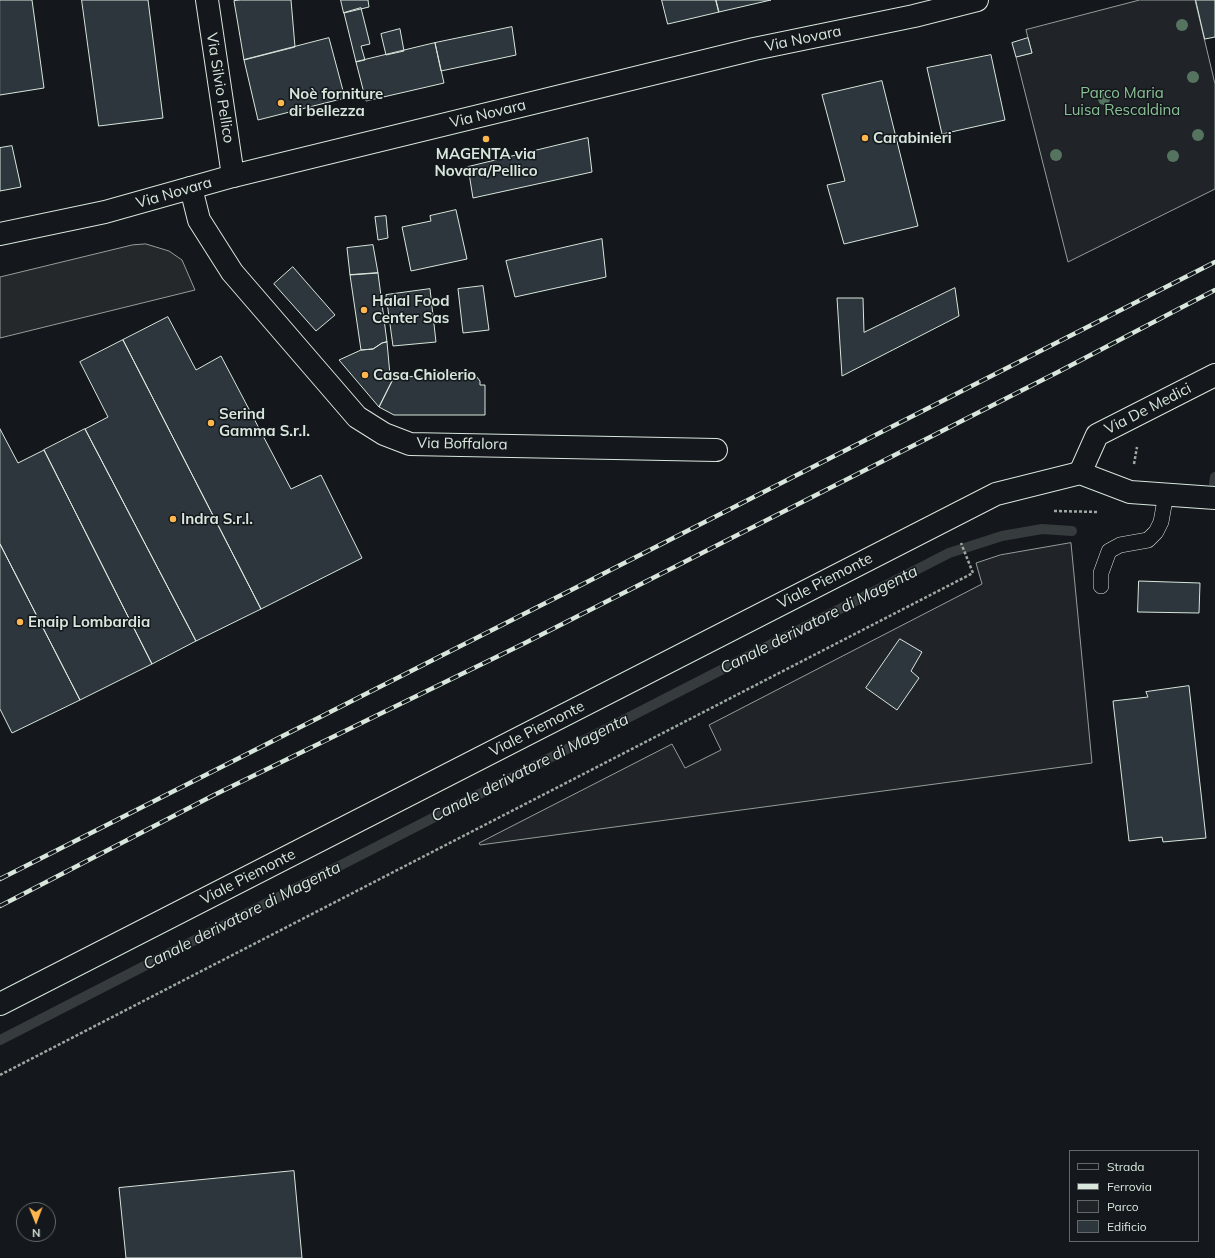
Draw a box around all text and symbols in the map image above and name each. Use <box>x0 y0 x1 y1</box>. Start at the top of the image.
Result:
street label: Via Novara <box>763 22 843 56</box>
street label: Via Silvio Pellico <box>202 31 238 145</box>
park label: Parco Maria Luisa Rescaldina <box>1064 84 1180 119</box>
place label: Noè forniture di bellezza <box>289 85 383 120</box>
street label: Via Novara <box>448 96 528 132</box>
marker: Noè forniture di bellezza <box>276 98 286 108</box>
place label: Carabinieri <box>873 129 952 147</box>
marker: Carabinieri <box>860 133 870 143</box>
marker: MAGENTA via Novara/Pellico <box>481 134 491 144</box>
place label: MAGENTA via Novara/Pellico <box>434 145 538 180</box>
street label: Via Novara <box>134 174 214 212</box>
place label: Halal Food Center Sas <box>372 292 450 327</box>
marker: Halal Food Center Sas <box>359 305 369 315</box>
place label: Casa Chiolerio <box>373 366 476 384</box>
marker: Casa Chiolerio <box>360 370 370 380</box>
street label: Via De Medici <box>1102 379 1194 439</box>
place label: Serind Gamma S.r.l. <box>219 405 310 440</box>
marker: Serind Gamma S.r.l. <box>206 418 216 428</box>
street label: Via Boffalora <box>416 434 508 454</box>
place label: Indra S.r.l. <box>181 510 253 528</box>
marker: Indra S.r.l. <box>168 514 178 524</box>
street label: Viale Piemonte <box>775 549 875 613</box>
water label: Canale derivatore di Magenta <box>717 562 921 678</box>
place label: Enaip Lombardia <box>28 613 150 631</box>
marker: Enaip Lombardia <box>15 617 25 627</box>
street label: Viale Piemonte <box>487 697 587 761</box>
water label: Canale derivatore di Magenta <box>428 710 632 826</box>
street label: Viale Piemonte <box>198 845 298 909</box>
water label: Canale derivatore di Magenta <box>140 858 344 974</box>
legend <box>1069 1150 1199 1242</box>
text: Strada <box>1107 1159 1145 1174</box>
text: Ferrovia <box>1107 1179 1152 1194</box>
text: Parco <box>1107 1199 1139 1214</box>
north arrow <box>16 1202 56 1242</box>
text: Edificio <box>1107 1219 1147 1234</box>
text: N <box>32 1226 40 1240</box>

